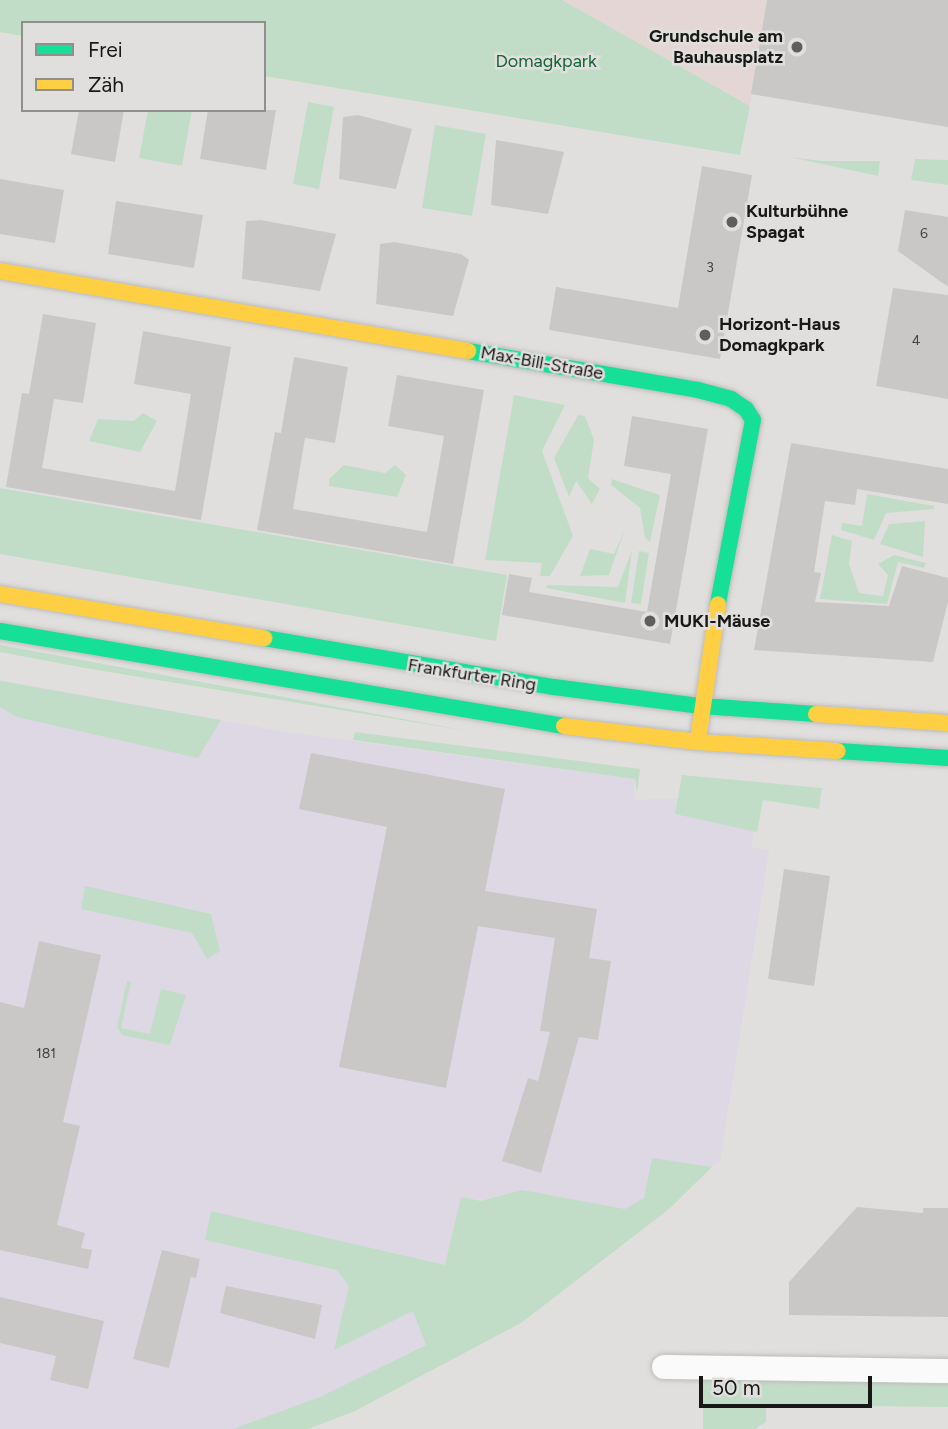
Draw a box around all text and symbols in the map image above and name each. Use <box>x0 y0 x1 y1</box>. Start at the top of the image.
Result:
legend <box>21 21 266 112</box>
place label: Grundschule am Bauhausplatz <box>649 26 783 68</box>
text: Frei <box>88 37 123 62</box>
marker: Grundschule am Bauhausplatz <box>789 39 805 55</box>
park label: Domagkpark <box>495 50 597 72</box>
text: Zäh <box>88 72 124 97</box>
place label: Kulturbühne Spagat <box>746 201 848 244</box>
marker: Kulturbühne Spagat <box>724 214 740 230</box>
house number: 6 <box>920 226 928 242</box>
house number: 3 <box>706 260 714 276</box>
place label: Horizont-Haus Domagkpark <box>719 314 840 356</box>
marker: Horizont-Haus Domagkpark <box>697 327 713 343</box>
house number: 4 <box>912 333 920 349</box>
street label: Max-Bill-Straße <box>479 342 605 384</box>
place label: MUKI-Mäuse <box>664 610 770 632</box>
marker: MUKI-Mäuse <box>642 613 658 629</box>
street label: Frankfurter Ring <box>406 654 538 696</box>
house number: 181 <box>36 1046 56 1062</box>
scale bar <box>703 1362 876 1406</box>
text: 50 m <box>712 1375 761 1400</box>

